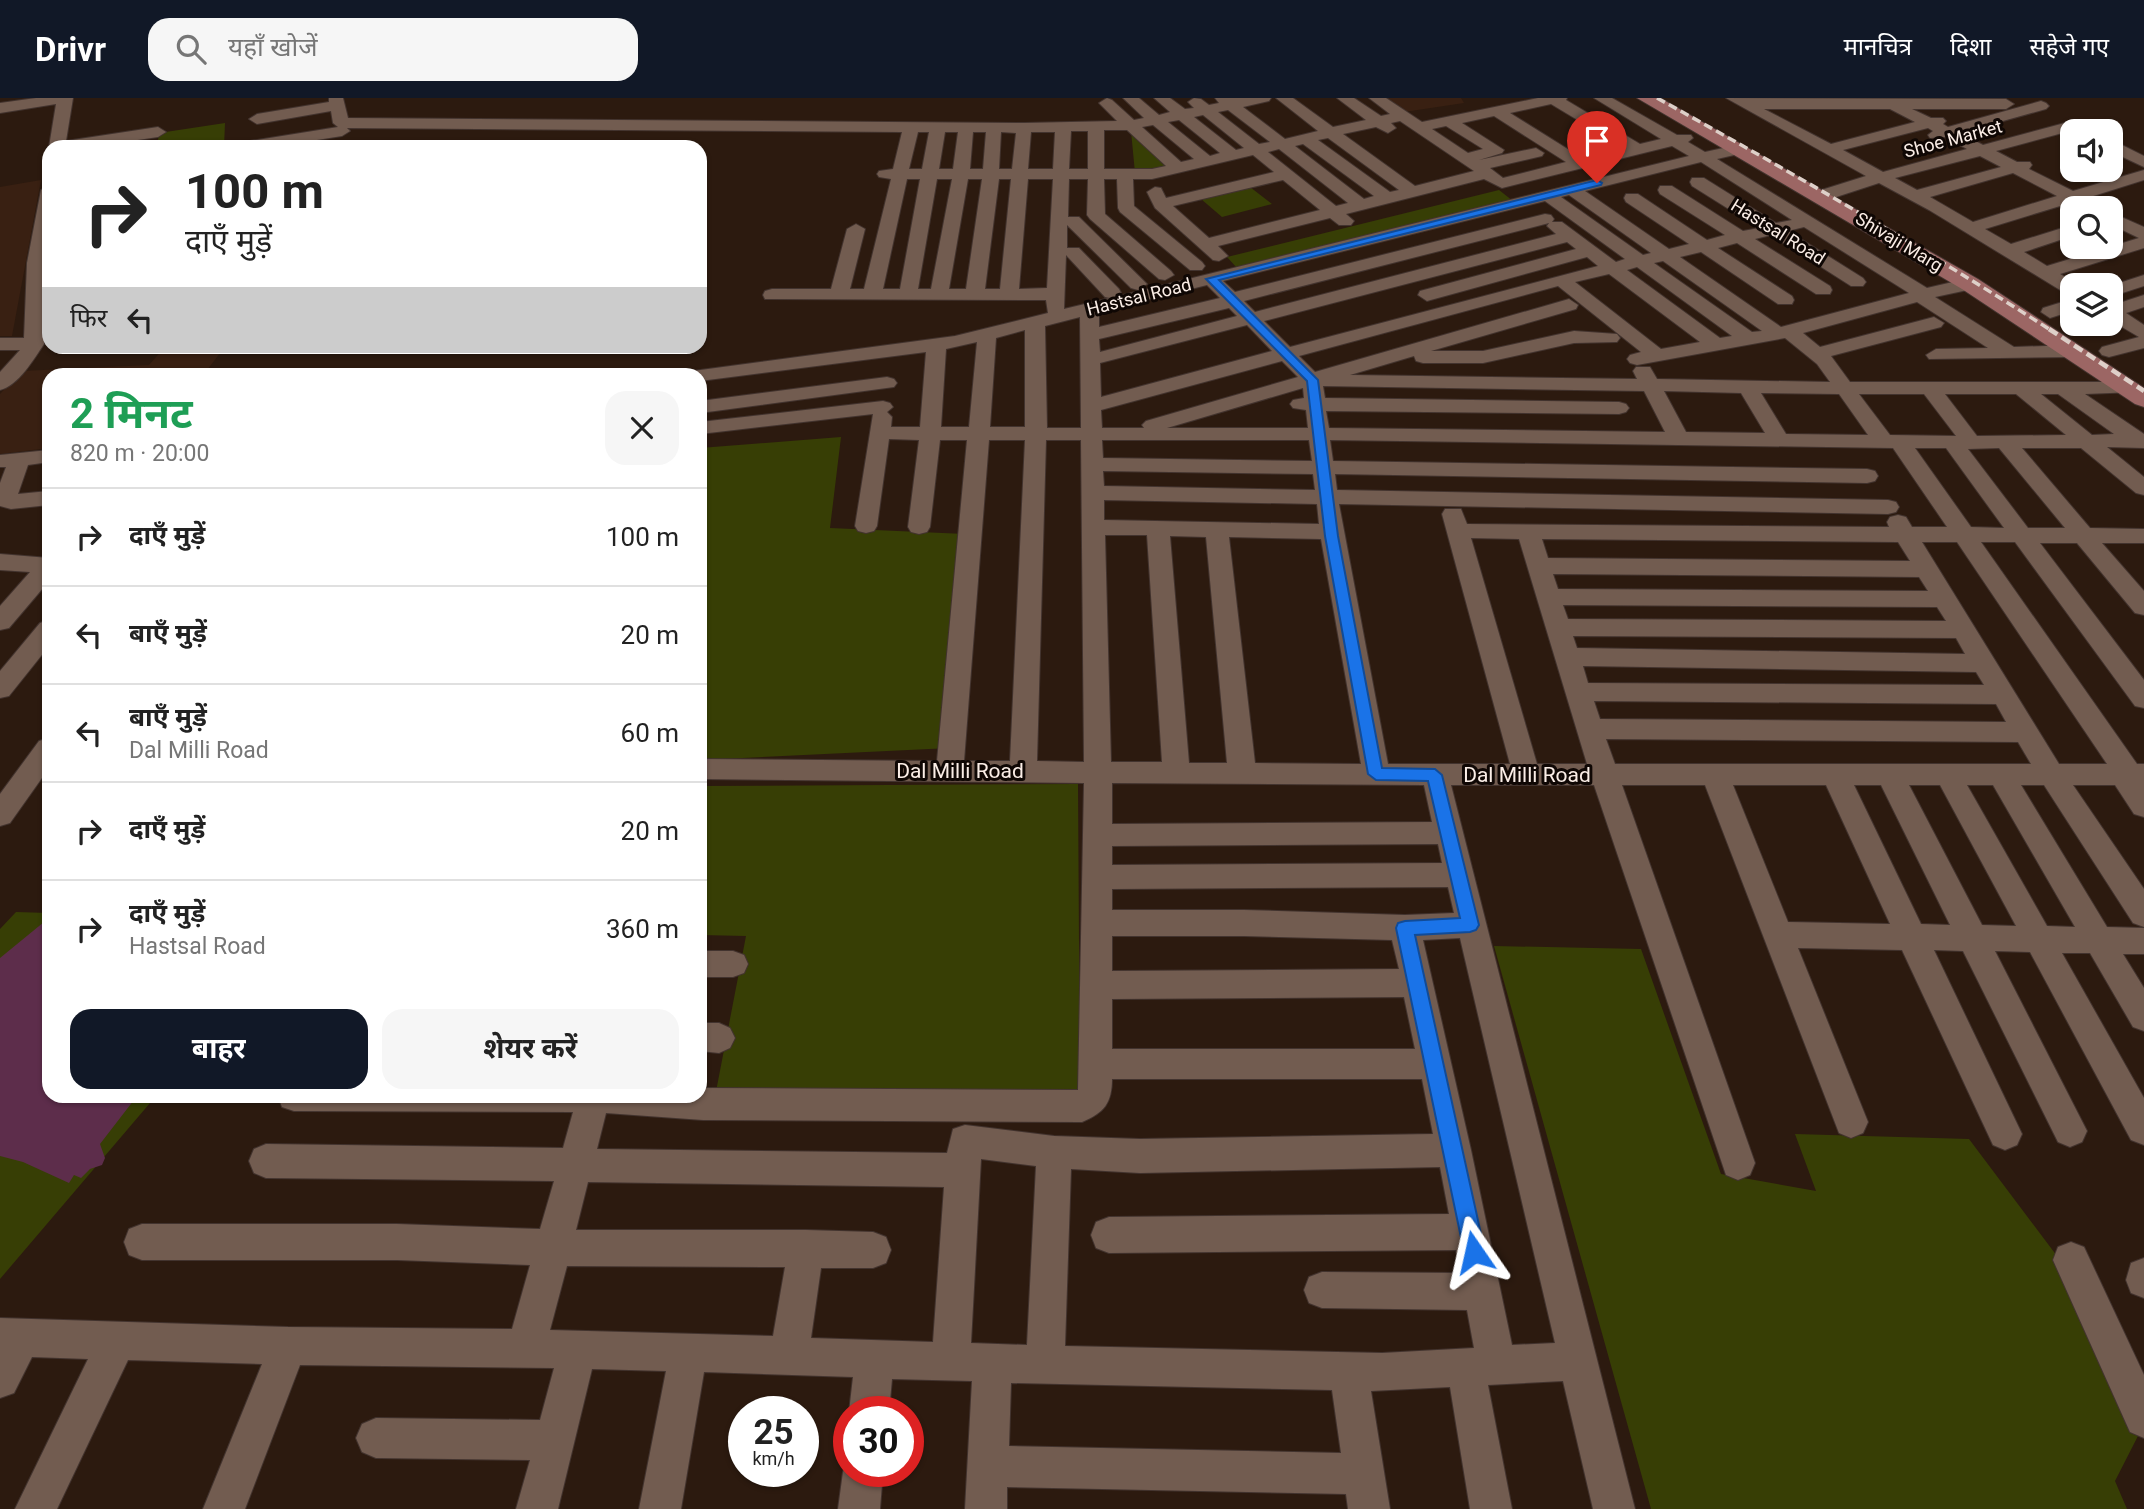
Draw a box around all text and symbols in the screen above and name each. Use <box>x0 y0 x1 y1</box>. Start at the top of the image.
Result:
search box <box>148 18 638 81</box>
text: Drivr <box>35 30 106 69</box>
icon: search <box>172 30 210 68</box>
text: यहाँ खोजें <box>228 32 317 62</box>
text: मानचित्र <box>1843 33 1912 61</box>
text: दिशा <box>1950 33 1991 61</box>
text: सहेजे गए <box>2029 33 2109 61</box>
pin <box>1567 111 1627 183</box>
street label: Shoe Market <box>1901 115 2004 162</box>
map controls <box>2060 119 2123 336</box>
button: sound <box>2060 119 2123 182</box>
icon: arrive <box>1578 122 1616 160</box>
text: 100 m <box>185 163 324 220</box>
icon: right <box>70 168 161 259</box>
street label: Hastsal Road <box>1727 194 1829 269</box>
button: search <box>2060 196 2123 259</box>
street label: Shivaji Marg <box>1852 207 1947 276</box>
text: दाएँ मुड़ें <box>185 222 272 260</box>
street label: Hastsal Road <box>1084 273 1193 320</box>
button: layers <box>2060 273 2123 336</box>
icon: left <box>121 301 159 339</box>
text: फिर <box>70 303 107 333</box>
text: 2 मिनट <box>70 389 193 438</box>
button: close <box>605 391 679 465</box>
text: 820 m · 20:00 <box>70 440 209 467</box>
icon: right <box>70 518 108 556</box>
text: दाएँ मुड़ें <box>129 520 205 550</box>
text: 100 m <box>606 522 679 552</box>
icon: left <box>70 616 108 654</box>
text: बाएँ मुड़ें <box>129 618 207 648</box>
text: 20 m <box>621 620 679 650</box>
text: बाएँ मुड़ें <box>129 702 207 732</box>
icon: left <box>70 714 108 752</box>
text: 60 m <box>621 718 679 748</box>
text: Dal Milli Road <box>129 737 269 764</box>
street label: Dal Milli Road <box>896 759 1024 783</box>
street label: Dal Milli Road <box>1463 763 1591 787</box>
icon: right <box>70 812 108 850</box>
text: दाएँ मुड़ें <box>129 814 205 844</box>
text: 20 m <box>621 816 679 846</box>
text: दाएँ मुड़ें <box>129 898 205 928</box>
icon: right <box>70 910 108 948</box>
text: 360 m <box>606 914 679 944</box>
text: Hastsal Road <box>129 933 266 960</box>
button: बाहर <box>70 1009 368 1089</box>
button: शेयर करें <box>382 1009 679 1089</box>
position arrow <box>1437 1215 1511 1289</box>
speed limit sign: 30 <box>833 1396 924 1487</box>
text: 25 <box>753 1412 794 1453</box>
text: km/h <box>752 1448 795 1469</box>

